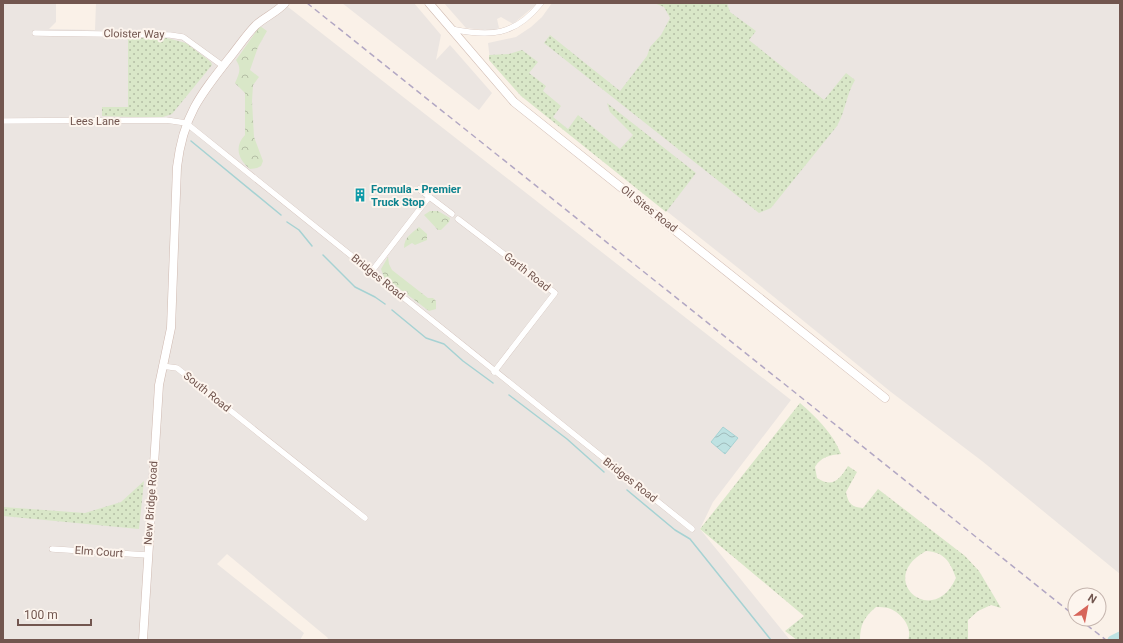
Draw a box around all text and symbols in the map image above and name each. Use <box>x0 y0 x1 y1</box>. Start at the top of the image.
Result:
street label: Cloister Way <box>103 27 165 41</box>
street label: Lees Lane <box>70 115 120 128</box>
place label: Formula - Premier Truck Stop <box>371 183 461 209</box>
street label: Oil Sites Road <box>618 183 680 235</box>
building icon: Formula - Premier Truck Stop <box>352 187 368 203</box>
street label: Garth Road <box>501 250 553 294</box>
street label: Bridges Road <box>349 251 407 303</box>
street label: South Road <box>181 369 233 415</box>
street label: Bridges Road <box>600 455 660 505</box>
street label: New Bridge Road <box>142 461 160 545</box>
street label: Elm Court <box>74 544 124 560</box>
north arrow <box>1067 587 1107 627</box>
text: N <box>1085 591 1099 607</box>
scale bar <box>18 601 91 627</box>
text: 100 m <box>24 608 58 622</box>

